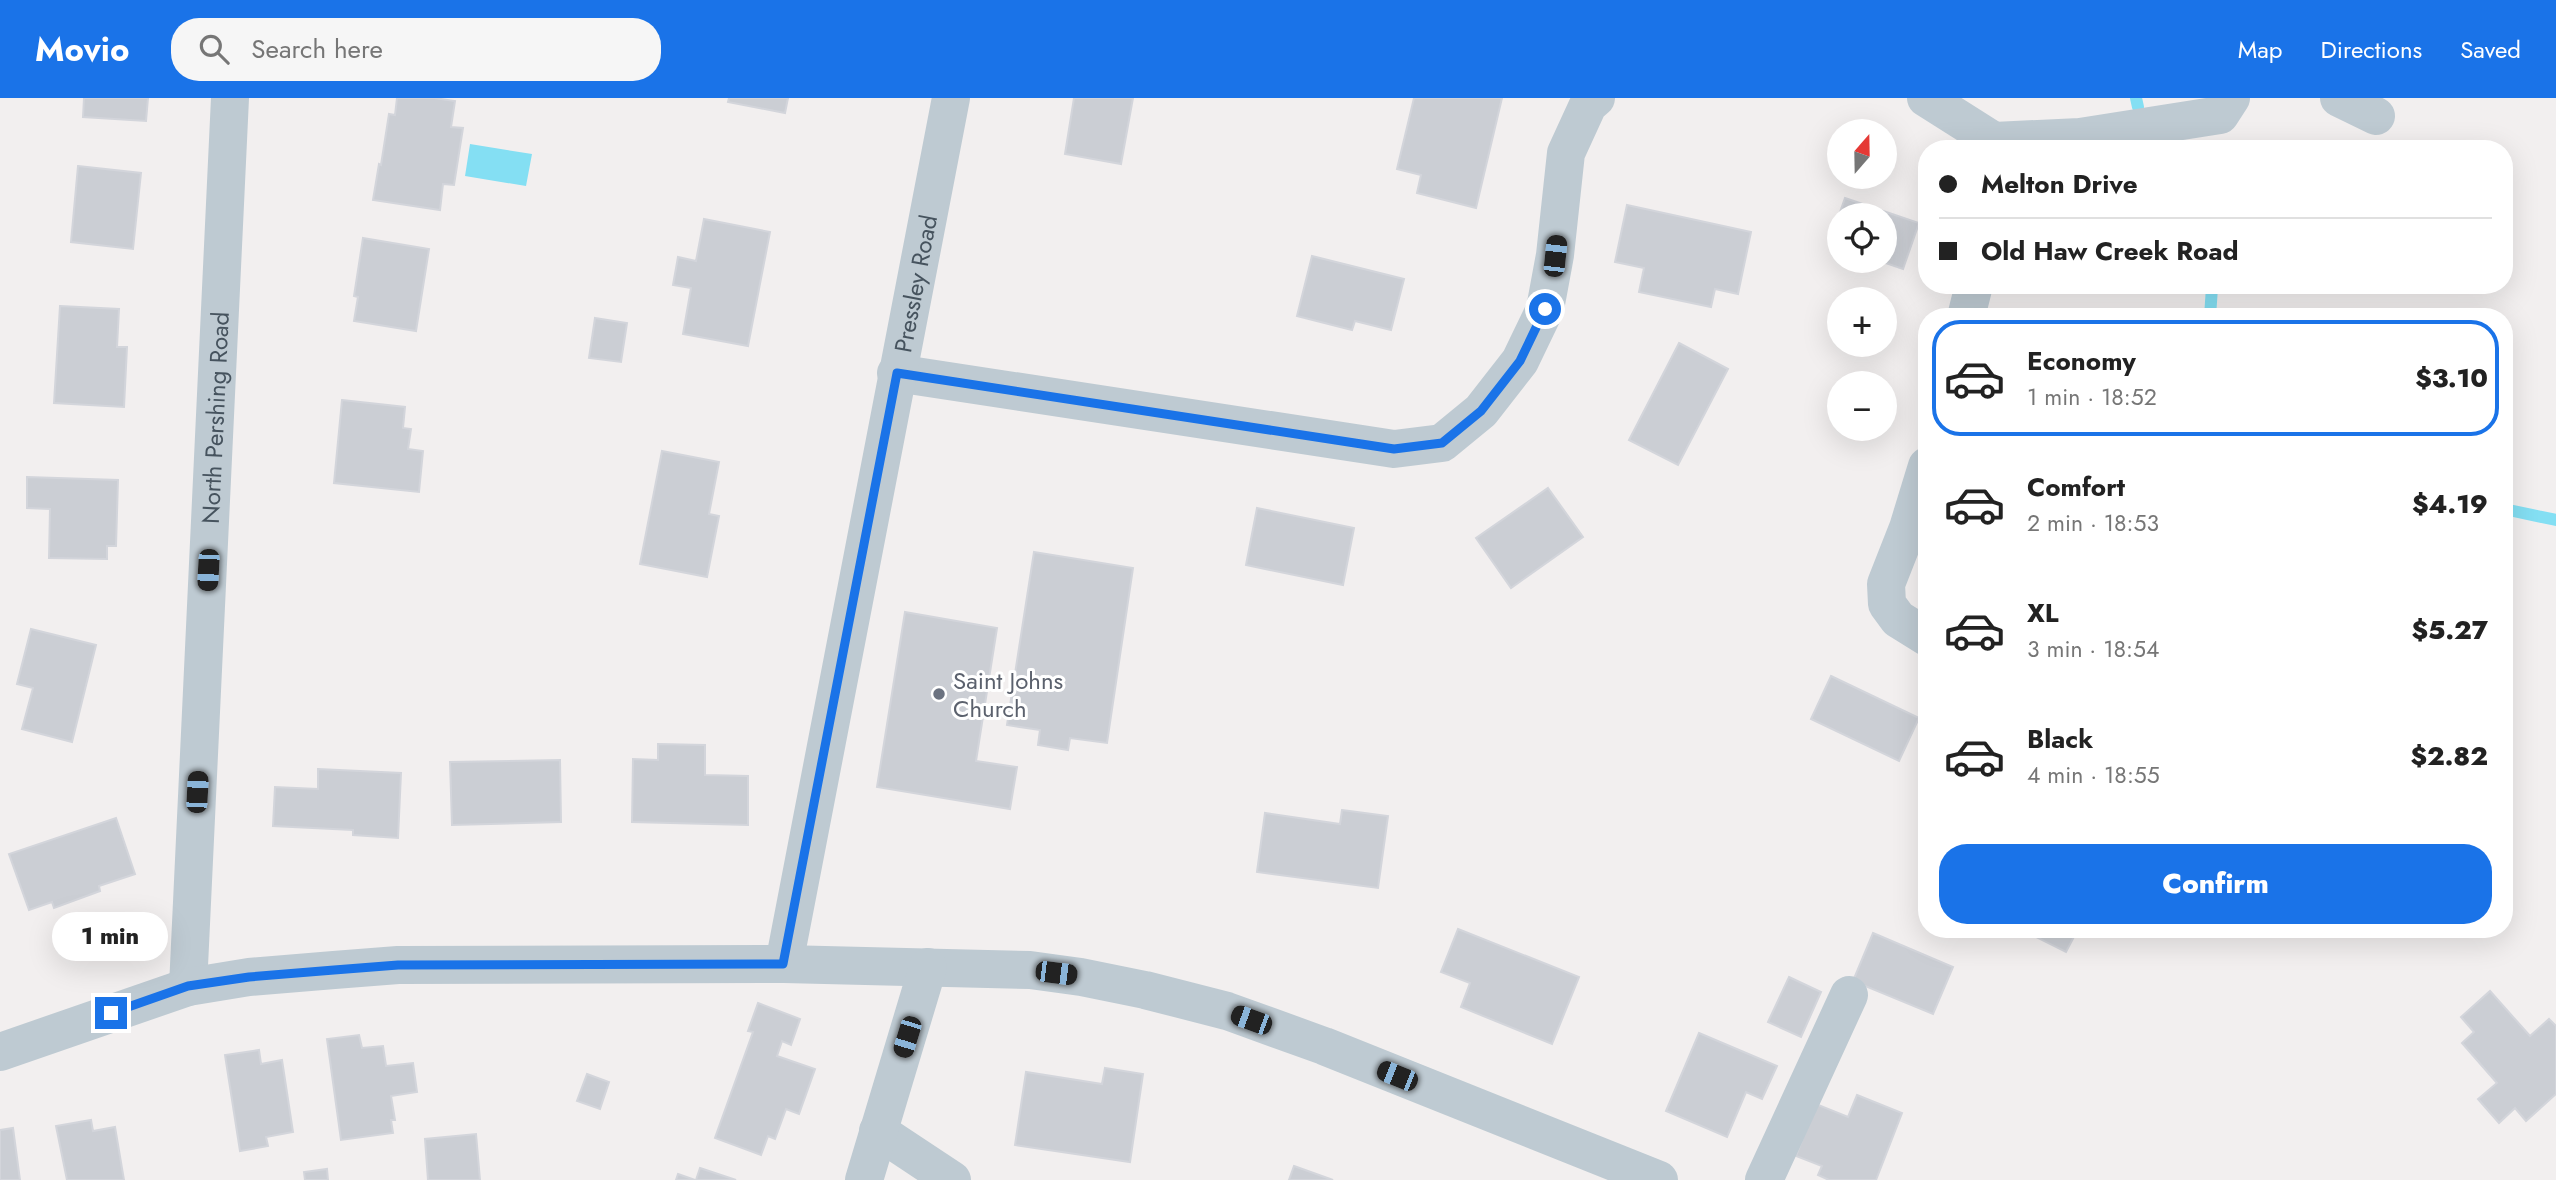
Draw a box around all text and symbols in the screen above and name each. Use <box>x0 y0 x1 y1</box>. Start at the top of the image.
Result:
search box <box>171 18 661 81</box>
text: Movio <box>35 26 129 73</box>
icon: search <box>195 30 233 68</box>
text: Search here <box>251 30 383 68</box>
text: Map <box>2238 32 2283 67</box>
text: Directions <box>2321 32 2422 67</box>
text: Saved <box>2460 32 2521 67</box>
north arrow <box>1827 119 1897 189</box>
map controls <box>1827 119 1897 441</box>
text: Melton Drive <box>1981 165 2138 203</box>
button: locate <box>1827 203 1897 273</box>
street label: Pressley Road <box>885 212 946 355</box>
text: Old Haw Creek Road <box>1981 232 2238 270</box>
car <box>1543 234 1568 278</box>
button: + <box>1827 287 1897 357</box>
route start <box>1529 293 1561 325</box>
street label: North Pershing Road <box>192 311 237 525</box>
text: Economy <box>2027 342 2136 380</box>
icon: car <box>1943 347 2006 410</box>
text: $3.10 <box>2415 359 2488 397</box>
button: − <box>1827 371 1897 441</box>
text: 1 min · 18:52 <box>2027 380 2157 414</box>
text: Comfort <box>2027 468 2125 506</box>
icon: car <box>1943 473 2006 536</box>
text: $4.19 <box>2412 485 2488 523</box>
text: 2 min · 18:53 <box>2027 506 2159 540</box>
car <box>197 548 220 592</box>
text: XL <box>2027 594 2059 632</box>
icon: car <box>1943 599 2006 662</box>
text: $5.27 <box>2412 611 2488 649</box>
text: 3 min · 18:54 <box>2027 632 2159 666</box>
place label: Saint Johns Church <box>953 663 1063 726</box>
marker: Saint Johns Church <box>931 686 947 702</box>
text: Black <box>2027 720 2093 758</box>
icon: car <box>1943 725 2006 788</box>
text: $2.82 <box>2411 737 2488 775</box>
text: 4 min · 18:55 <box>2027 758 2160 792</box>
car <box>186 770 209 814</box>
button: Confirm <box>1939 844 2492 924</box>
callout: 1 min <box>53 912 169 960</box>
text: 1 min <box>81 919 139 953</box>
car <box>1034 960 1079 986</box>
route end <box>95 997 127 1029</box>
car <box>1228 1003 1275 1037</box>
car <box>891 1014 924 1060</box>
car <box>1374 1058 1421 1094</box>

